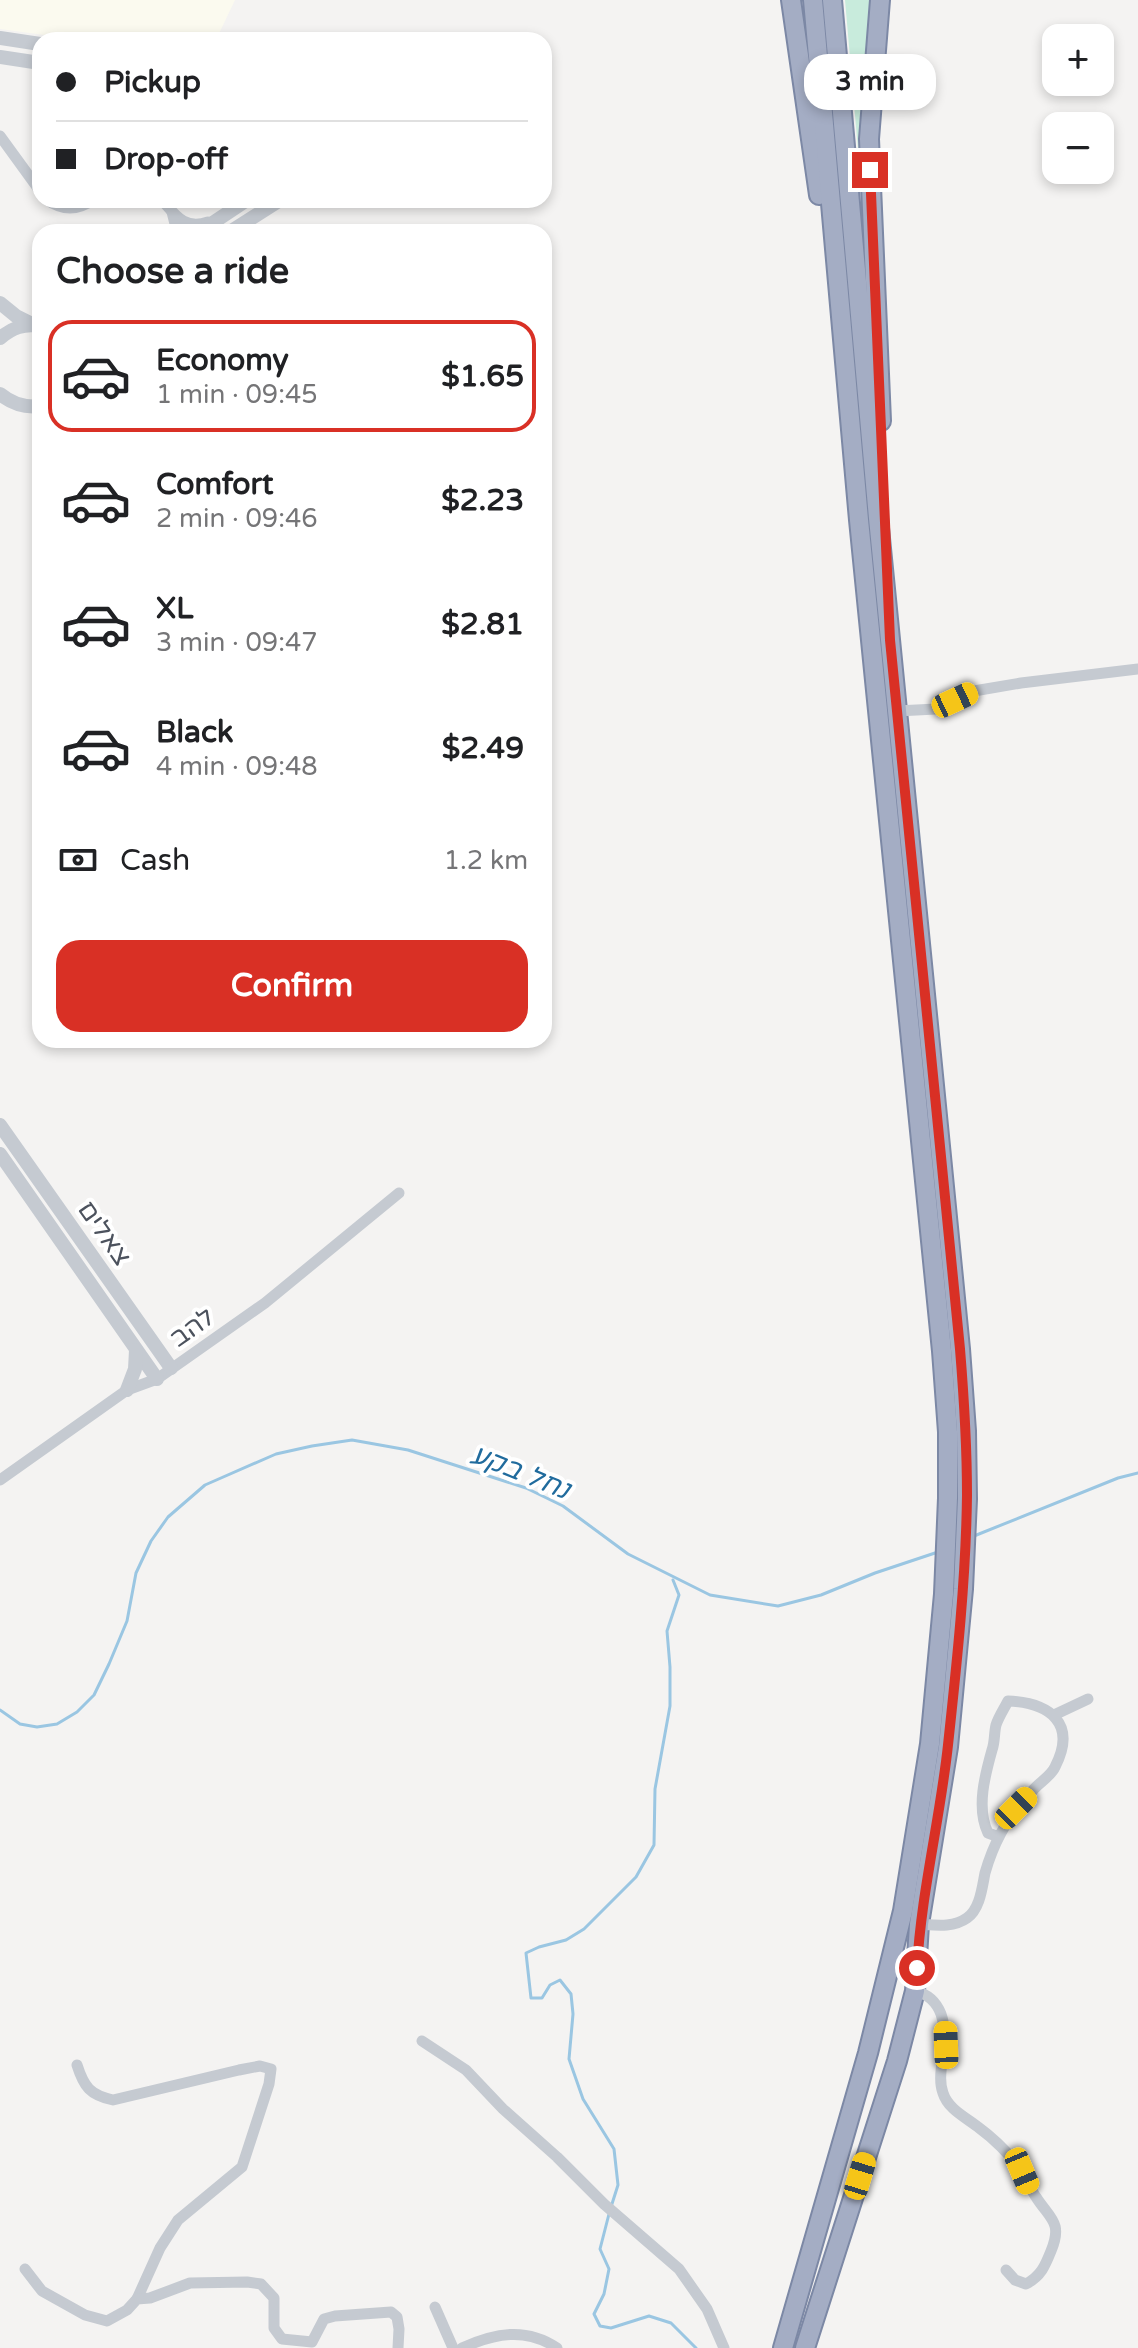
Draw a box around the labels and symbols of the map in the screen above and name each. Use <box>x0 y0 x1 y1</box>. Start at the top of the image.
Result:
callout: 3 min <box>804 54 936 110</box>
route end <box>852 152 888 188</box>
car <box>928 679 982 721</box>
street label: צאלים <box>71 1195 138 1272</box>
street label: להב <box>164 1301 221 1354</box>
water label: נחל בקע <box>466 1437 577 1508</box>
car <box>991 1783 1041 1833</box>
route start <box>899 1950 935 1986</box>
car <box>933 2021 959 2069</box>
car <box>1002 2144 1042 2198</box>
car <box>842 2150 878 2202</box>

